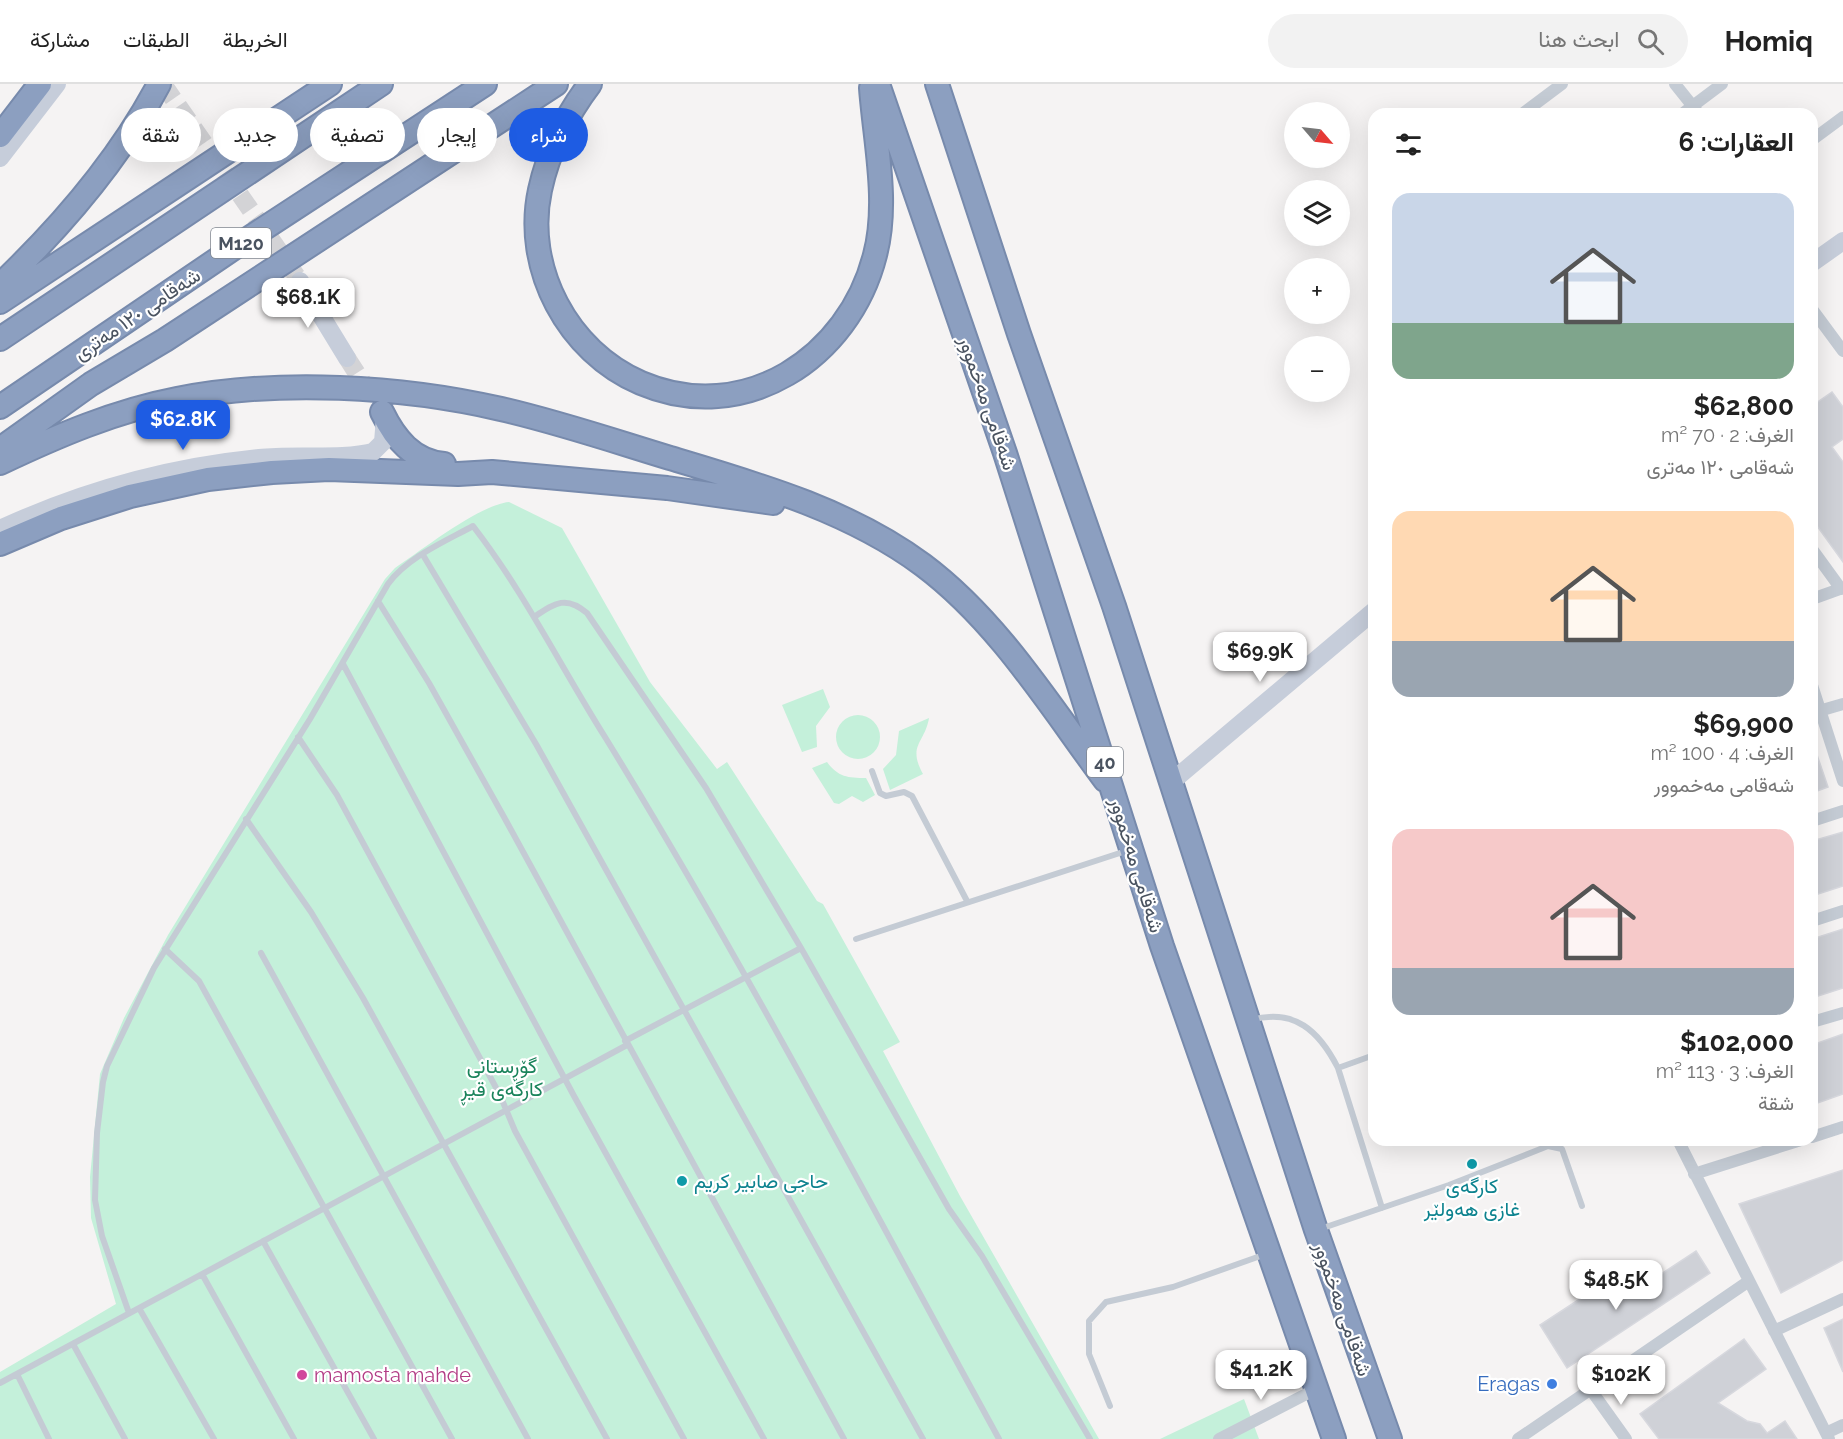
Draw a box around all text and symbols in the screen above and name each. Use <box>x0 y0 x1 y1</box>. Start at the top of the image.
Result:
search box <box>1268 14 1688 68</box>
icon: search <box>1634 25 1667 58</box>
text: Homiq <box>1724 25 1813 58</box>
text: ابحث هنا <box>1538 26 1619 52</box>
text: مشاركة <box>30 27 90 52</box>
text: الطبقات <box>123 27 190 52</box>
text: الخريطة <box>223 27 288 52</box>
north arrow <box>1284 102 1350 168</box>
map controls <box>1284 102 1350 402</box>
chip: شقة <box>121 108 201 162</box>
chip: جديد <box>213 108 298 162</box>
chip: تصفية <box>310 108 405 162</box>
chip: إيجار <box>417 108 497 162</box>
chip: شراء <box>509 108 588 162</box>
text: العقارات: 6 <box>1678 127 1794 157</box>
icon: filters <box>1392 128 1425 161</box>
button: layers <box>1284 180 1350 246</box>
road number: M120 <box>211 228 271 258</box>
icon: home <box>1539 232 1647 340</box>
button: + <box>1284 258 1350 324</box>
street label: شەقامی ١٢٠ مەتری <box>69 263 205 366</box>
pin: $68.1K <box>259 278 357 329</box>
text: $68.1K <box>276 285 340 309</box>
street label: شەقامی مەخموور <box>953 332 1022 474</box>
button: − <box>1284 336 1350 402</box>
text: $62,800 <box>1693 391 1794 421</box>
pin: $62.8K <box>134 400 232 451</box>
text: $62.8K <box>150 407 216 431</box>
text: الغرف: 2 · 70 m² <box>1661 423 1794 447</box>
text: شەقامی ١٢٠ مەتری <box>1646 455 1794 479</box>
icon: home <box>1539 550 1647 658</box>
pin: $69.9K <box>1211 632 1309 683</box>
text: $69.9K <box>1227 639 1293 663</box>
text: $69,900 <box>1693 709 1794 739</box>
text: الغرف: 4 · 100 m² <box>1650 741 1794 765</box>
road number: 40 <box>1087 747 1123 777</box>
text: شەقامی مەخموور <box>1654 773 1794 797</box>
street label: شەقامی مەخموور <box>1104 794 1169 936</box>
icon: home <box>1539 868 1647 976</box>
text: $102,000 <box>1680 1027 1794 1057</box>
park label: گۆڕستانی کارگەی قیڕ <box>460 1054 543 1106</box>
text: الغرف: 3 · 113 m² <box>1656 1059 1794 1083</box>
text: شقة <box>1758 1091 1794 1115</box>
marker: کارگەی غازی هەولێر <box>1465 1157 1479 1171</box>
place label: حاجی صابیر کریم <box>694 1169 828 1194</box>
marker: حاجی صابیر کریم <box>675 1174 689 1188</box>
place label: کارگەی غازی هەولێر <box>1423 1174 1520 1222</box>
street label: شەقامی مەخموور <box>1308 1238 1377 1380</box>
pin: $48.5K <box>1567 1260 1665 1311</box>
text: $48.5K <box>1583 1267 1649 1291</box>
pin: $41.2K <box>1212 1350 1310 1401</box>
pin: $102K <box>1579 1355 1663 1406</box>
text: $41.2K <box>1229 1357 1293 1381</box>
text: $102K <box>1591 1362 1651 1386</box>
place label: mamosta mahde <box>314 1363 471 1387</box>
marker: mamosta mahde <box>295 1368 309 1382</box>
place label: Eragas <box>1477 1372 1540 1396</box>
marker: Eragas <box>1545 1377 1559 1391</box>

